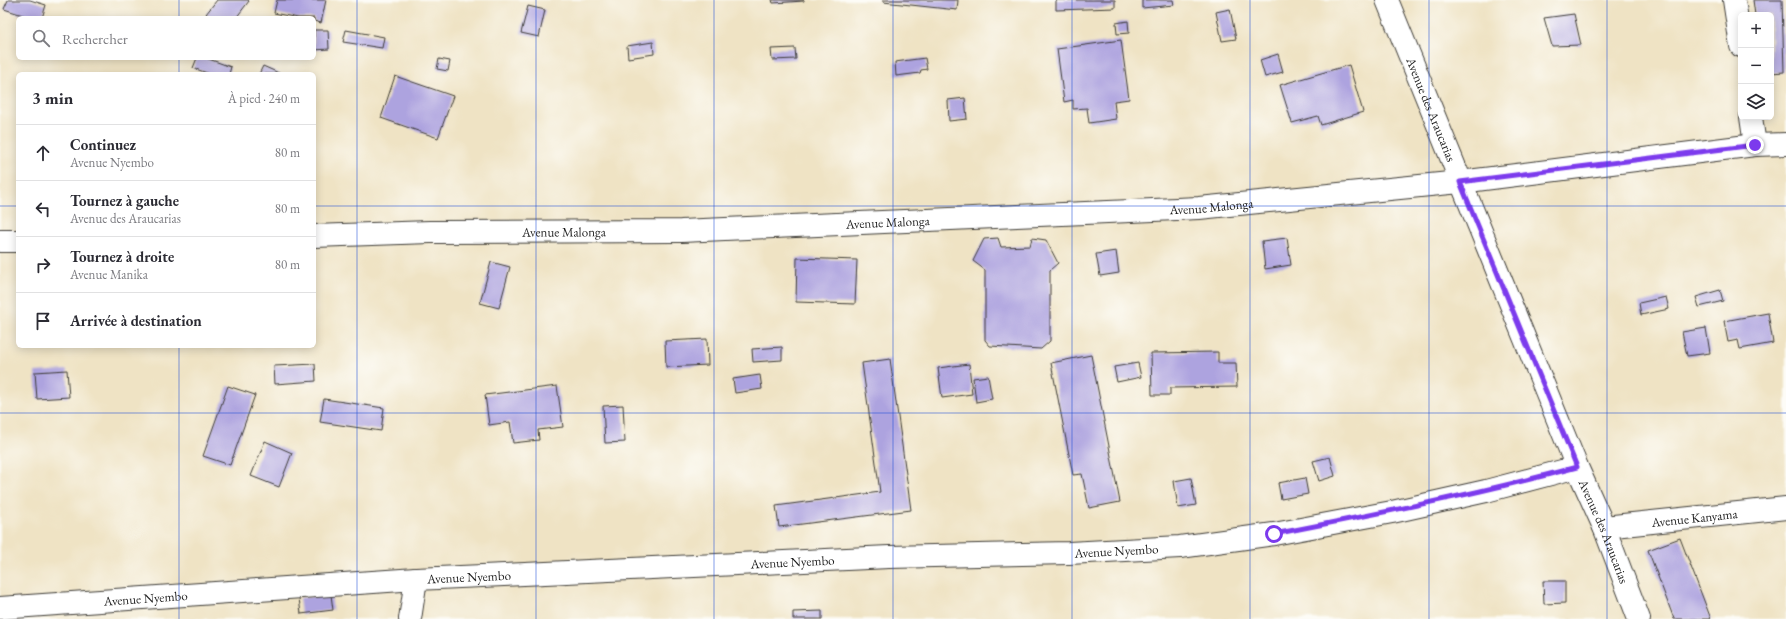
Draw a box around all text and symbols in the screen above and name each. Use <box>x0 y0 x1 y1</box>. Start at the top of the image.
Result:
map controls <box>1738 12 1774 120</box>
button: + <box>1738 12 1774 48</box>
search box <box>16 16 316 60</box>
icon: search <box>30 27 52 49</box>
text: Rechercher <box>62 29 128 48</box>
button: − <box>1738 48 1774 84</box>
street label: Avenue des Araucarias <box>1402 54 1460 164</box>
button: layers <box>1738 84 1774 120</box>
text: 3 min <box>32 87 73 109</box>
text: À pied · 240 m <box>228 90 300 107</box>
text: Continuez <box>70 135 136 154</box>
route end <box>1746 136 1764 154</box>
icon: ahead <box>32 142 54 164</box>
text: 80 m <box>275 144 300 161</box>
text: Avenue Nyembo <box>70 154 154 171</box>
text: Tournez à gauche <box>70 191 179 210</box>
street label: Avenue Malonga <box>1168 195 1255 218</box>
icon: left <box>32 198 54 220</box>
text: 80 m <box>275 200 300 217</box>
text: Avenue des Araucarias <box>70 210 181 227</box>
street label: Avenue Malonga <box>844 212 931 233</box>
street label: Avenue Malonga <box>521 223 607 241</box>
text: Tournez à droite <box>70 247 174 266</box>
icon: right <box>32 254 54 276</box>
text: 80 m <box>275 256 300 273</box>
text: Avenue Manika <box>70 266 148 283</box>
icon: arrive <box>32 310 54 332</box>
text: Arrivée à destination <box>70 311 202 330</box>
street label: Avenue des Araucarias <box>1574 476 1633 586</box>
street label: Avenue Kanyama <box>1650 505 1739 531</box>
route start <box>1265 525 1283 543</box>
street label: Avenue Nyembo <box>1073 540 1159 562</box>
street label: Avenue Nyembo <box>749 552 835 572</box>
street label: Avenue Nyembo <box>426 567 511 588</box>
street label: Avenue Nyembo <box>102 587 188 610</box>

